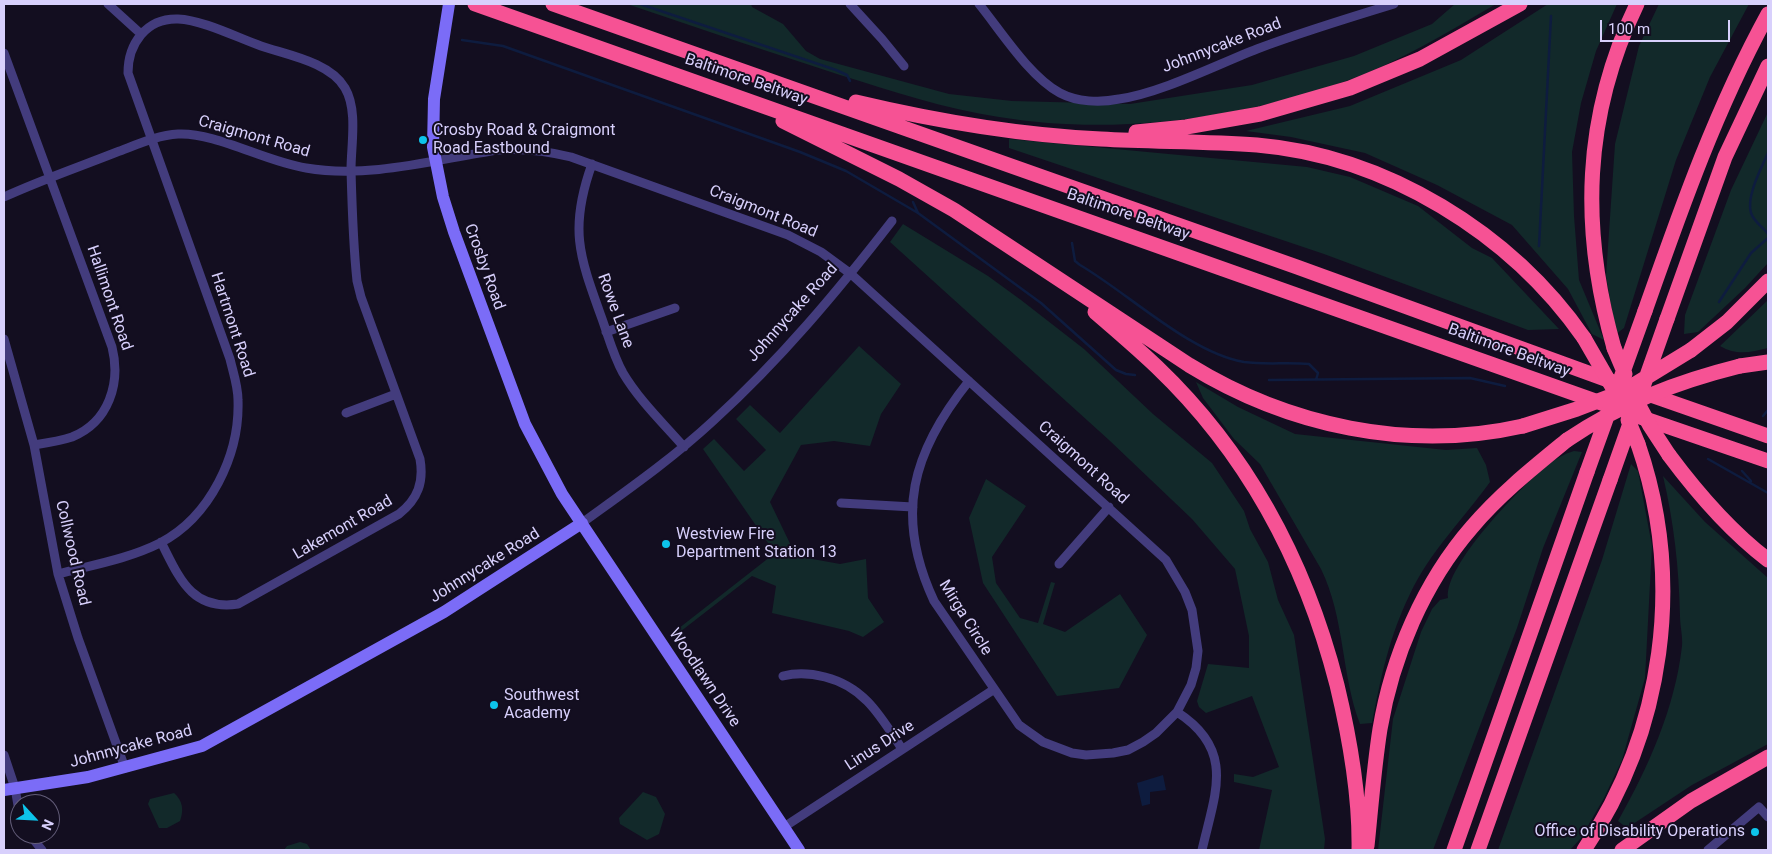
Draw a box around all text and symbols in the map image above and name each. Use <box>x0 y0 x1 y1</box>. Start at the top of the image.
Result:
scale bar <box>1602 10 1732 42</box>
street label: Johnnycake Road <box>1160 14 1284 78</box>
text: 100 m <box>1608 20 1650 38</box>
street label: Baltimore Beltway <box>682 50 810 110</box>
street label: Craigmont Road <box>196 112 312 162</box>
place label: Crosby Road & Craigmont Road Eastbound <box>433 121 615 159</box>
marker: Crosby Road & Craigmont Road Eastbound <box>417 134 429 146</box>
street label: Craigmont Road <box>706 182 820 242</box>
street label: Baltimore Beltway <box>1064 185 1192 245</box>
street label: Crosby Road <box>460 221 508 313</box>
street label: Hallimont Road <box>82 243 136 353</box>
street label: Johnnycake Road <box>744 260 842 366</box>
street label: Hartmont Road <box>206 270 258 380</box>
street label: Rowe Lane <box>593 271 637 351</box>
street label: Baltimore Beltway <box>1445 320 1573 382</box>
street label: Craigmont Road <box>1034 417 1132 509</box>
street label: Lakemont Road <box>290 492 396 564</box>
street label: Collwood Road <box>51 499 93 607</box>
street label: Johnnycake Road <box>426 524 544 608</box>
place label: Westview Fire Department Station 13 <box>676 525 837 563</box>
marker: Westview Fire Department Station 13 <box>660 538 672 550</box>
street label: Mirga Circle <box>934 577 996 659</box>
street label: Woodlawn Drive <box>664 625 744 731</box>
place label: Southwest Academy <box>504 686 579 724</box>
marker: Southwest Academy <box>488 699 500 711</box>
street label: Linus Drive <box>842 717 918 775</box>
street label: Johnnycake Road <box>68 721 194 773</box>
north arrow <box>10 794 60 844</box>
text: N <box>38 817 57 833</box>
place label: Office of Disability Operations <box>1534 822 1745 842</box>
marker: Office of Disability Operations <box>1749 826 1761 838</box>

